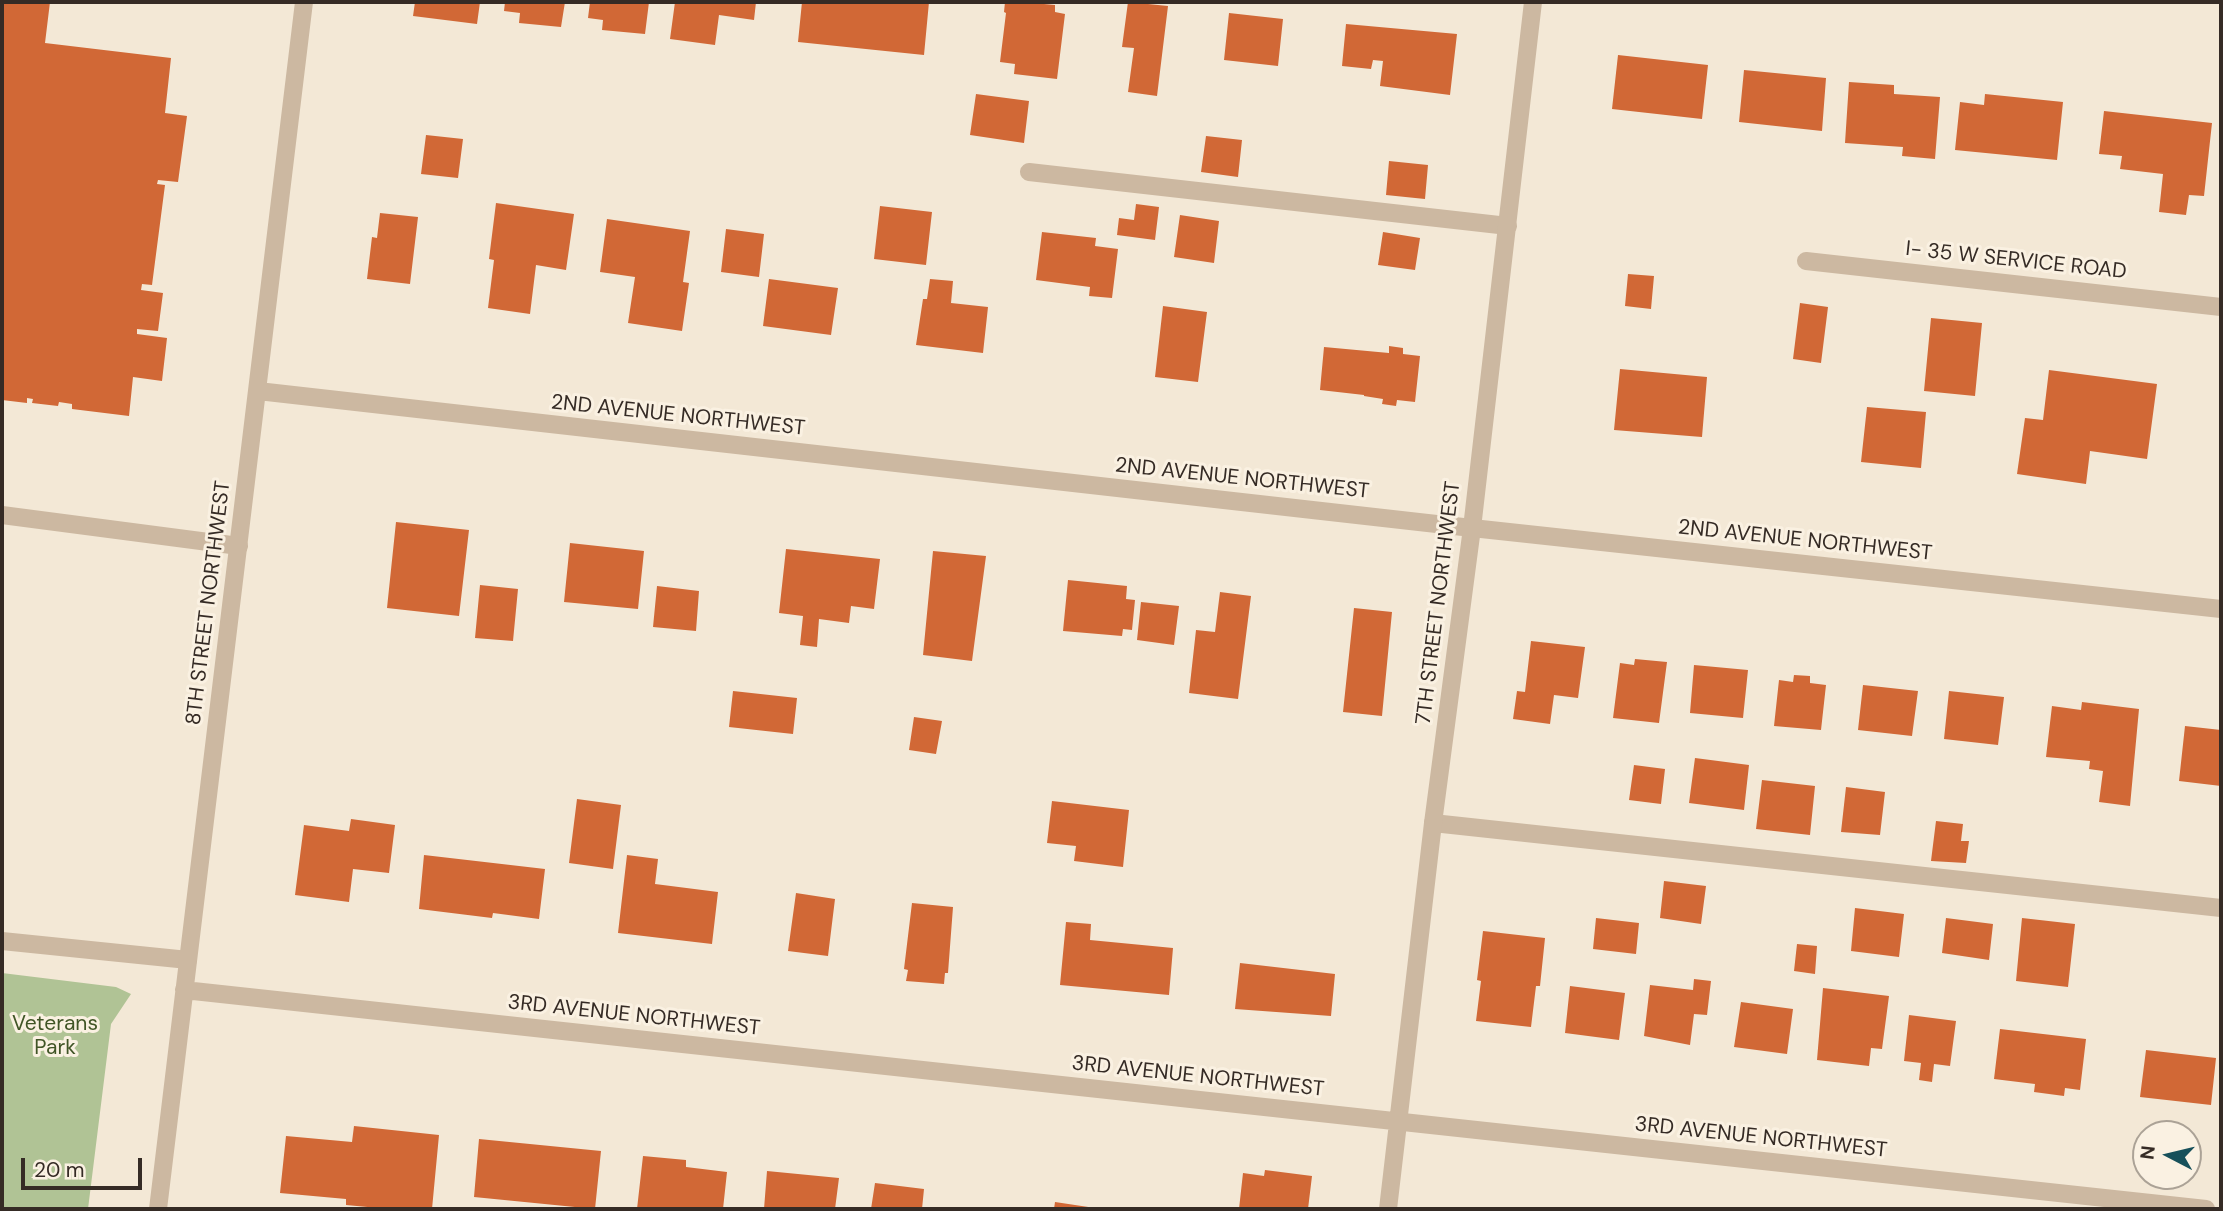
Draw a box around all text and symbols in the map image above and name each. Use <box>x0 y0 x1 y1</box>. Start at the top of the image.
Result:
street label: I- 35 W SERVICE ROAD <box>1904 237 2128 285</box>
street label: 2ND AVENUE NORTHWEST <box>550 390 806 442</box>
street label: 2ND AVENUE NORTHWEST <box>1114 453 1370 505</box>
street label: 8TH STREET NORTHWEST <box>182 479 236 727</box>
street label: 7TH STREET NORTHWEST <box>1412 480 1466 726</box>
street label: 2ND AVENUE NORTHWEST <box>1677 515 1933 567</box>
street label: 3RD AVENUE NORTHWEST <box>507 990 761 1042</box>
park label: Veterans Park <box>12 1011 98 1061</box>
street label: 3RD AVENUE NORTHWEST <box>1071 1051 1325 1103</box>
street label: 3RD AVENUE NORTHWEST <box>1634 1112 1888 1164</box>
north arrow <box>2132 1120 2202 1190</box>
scale bar <box>24 1144 145 1188</box>
text: N <box>2134 1144 2161 1161</box>
text: 20 m <box>34 1156 85 1184</box>

